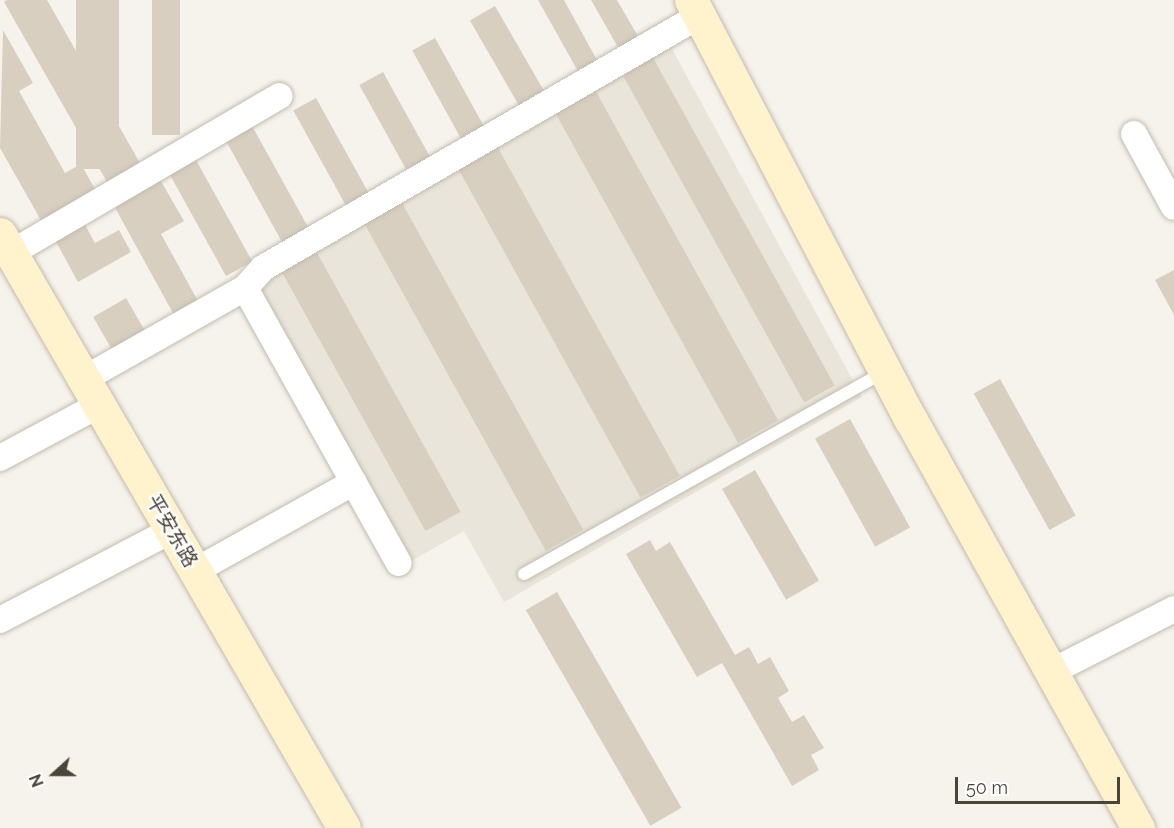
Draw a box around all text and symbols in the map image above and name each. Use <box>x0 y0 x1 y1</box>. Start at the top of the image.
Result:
street label: 平安东路 <box>142 490 202 572</box>
north arrow <box>24 744 84 804</box>
scale bar <box>958 765 1123 803</box>
text: N <box>26 772 48 790</box>
text: 50 m <box>966 777 1008 798</box>

